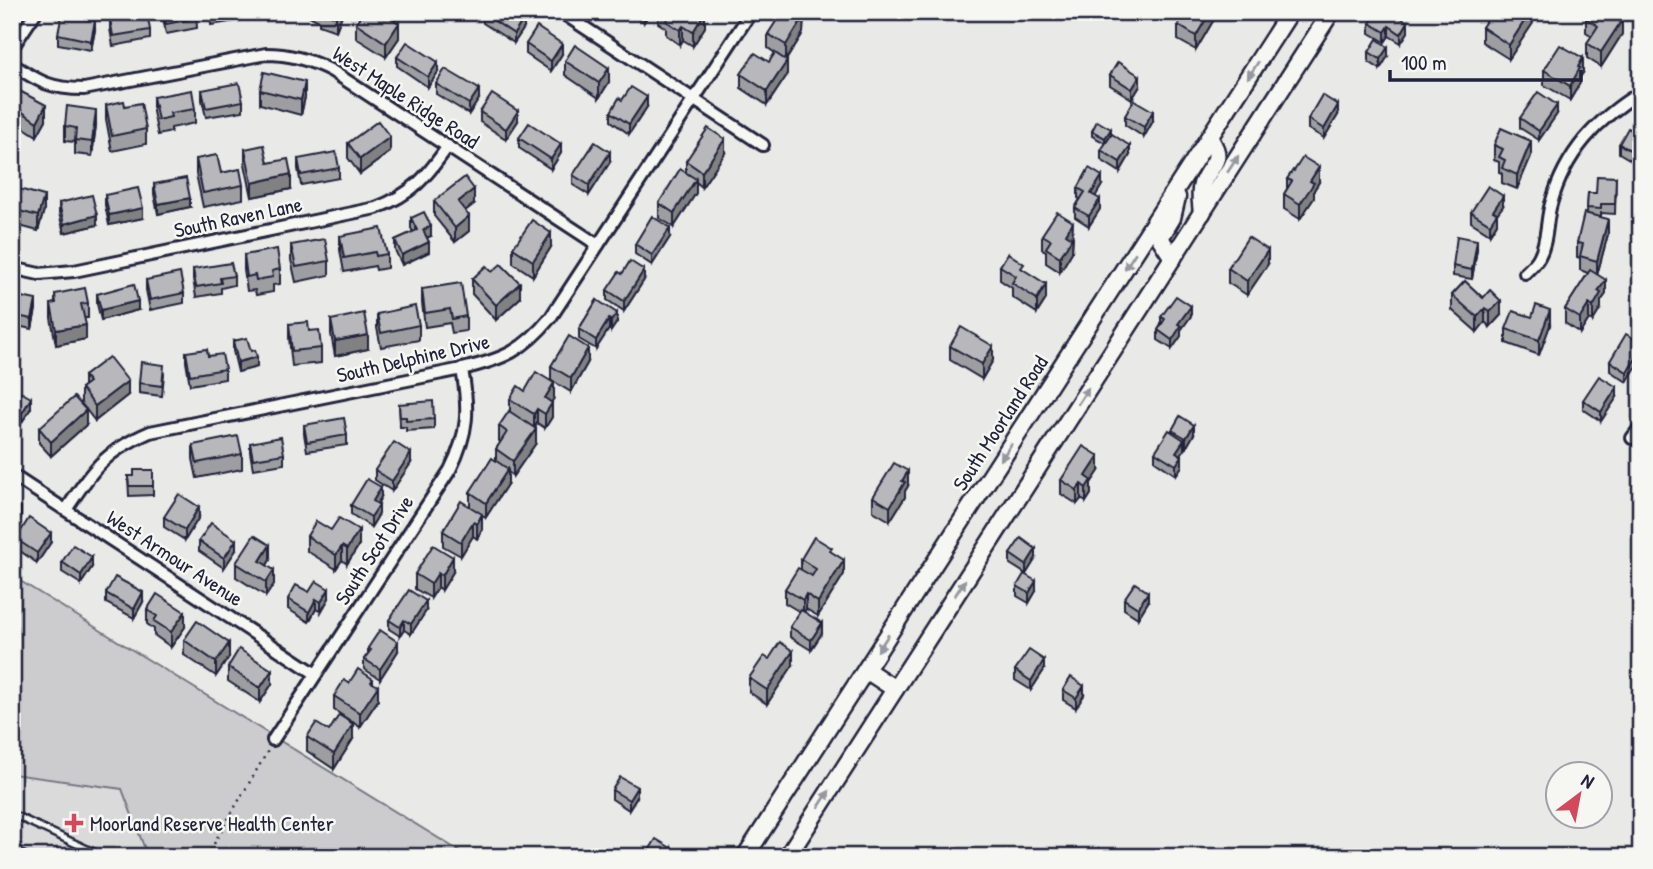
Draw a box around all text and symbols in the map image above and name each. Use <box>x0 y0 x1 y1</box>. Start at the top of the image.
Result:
scale bar <box>1390 38 1581 82</box>
street label: West Maple Ridge Road <box>327 39 485 155</box>
text: 100 m <box>1401 48 1447 77</box>
one-way arrow <box>1247 60 1260 79</box>
one-way arrow <box>1227 154 1240 174</box>
street label: South Raven Lane <box>171 189 305 245</box>
one-way arrow <box>1123 251 1136 271</box>
street label: South Delphine Drive <box>334 326 492 390</box>
street label: South Moorland Road <box>945 350 1055 496</box>
one-way arrow <box>1077 387 1090 406</box>
one-way arrow <box>1000 442 1013 462</box>
street label: South Scot Drive <box>328 490 420 610</box>
street label: West Armour Avenue <box>101 503 249 613</box>
one-way arrow <box>954 578 967 597</box>
one-way arrow <box>877 634 890 653</box>
north arrow <box>1544 760 1614 830</box>
text: N <box>1577 767 1599 794</box>
one-way arrow <box>817 790 830 809</box>
place label: Moorland Reserve Health Center <box>90 809 334 838</box>
marker: Moorland Reserve Health Center <box>64 813 84 833</box>

